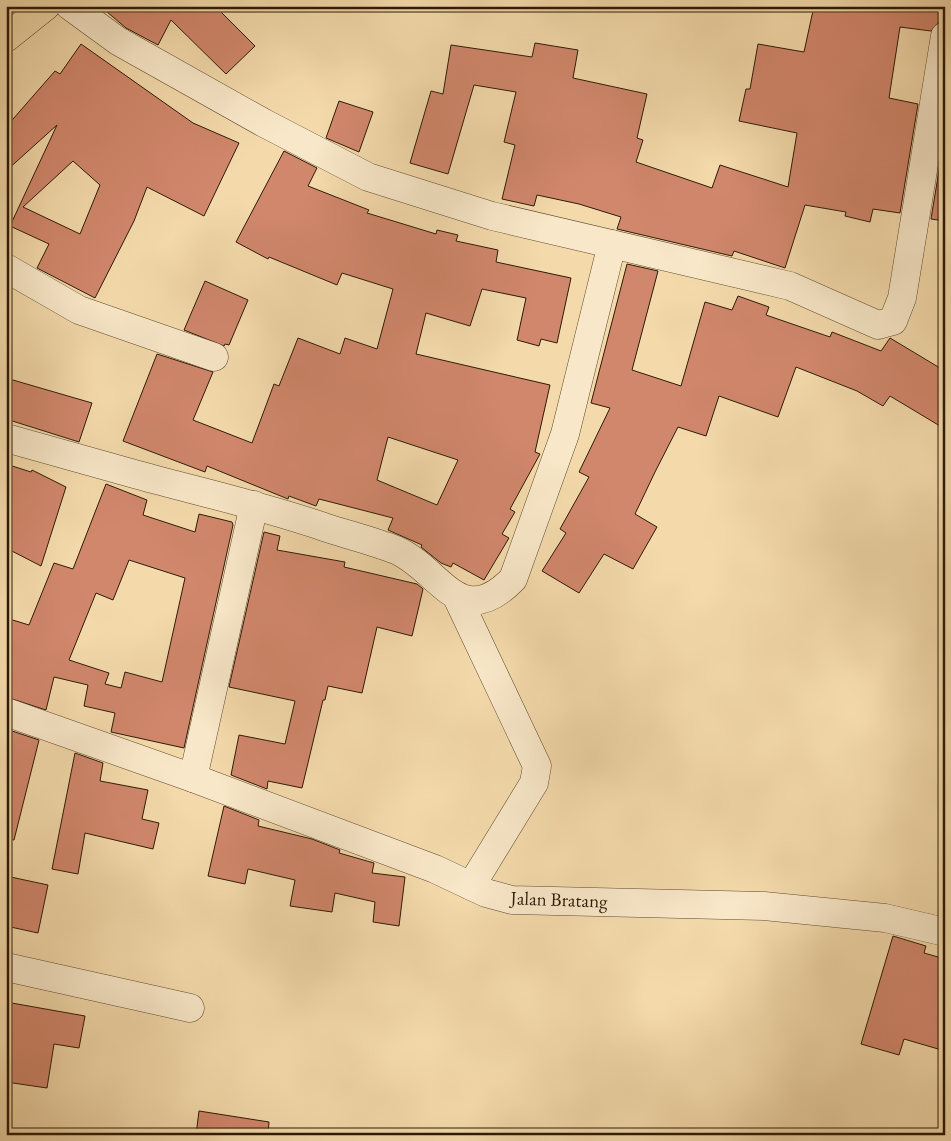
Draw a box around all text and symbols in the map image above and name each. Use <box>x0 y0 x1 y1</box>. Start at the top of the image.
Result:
street label: Jalan Bratang <box>508 885 609 914</box>

